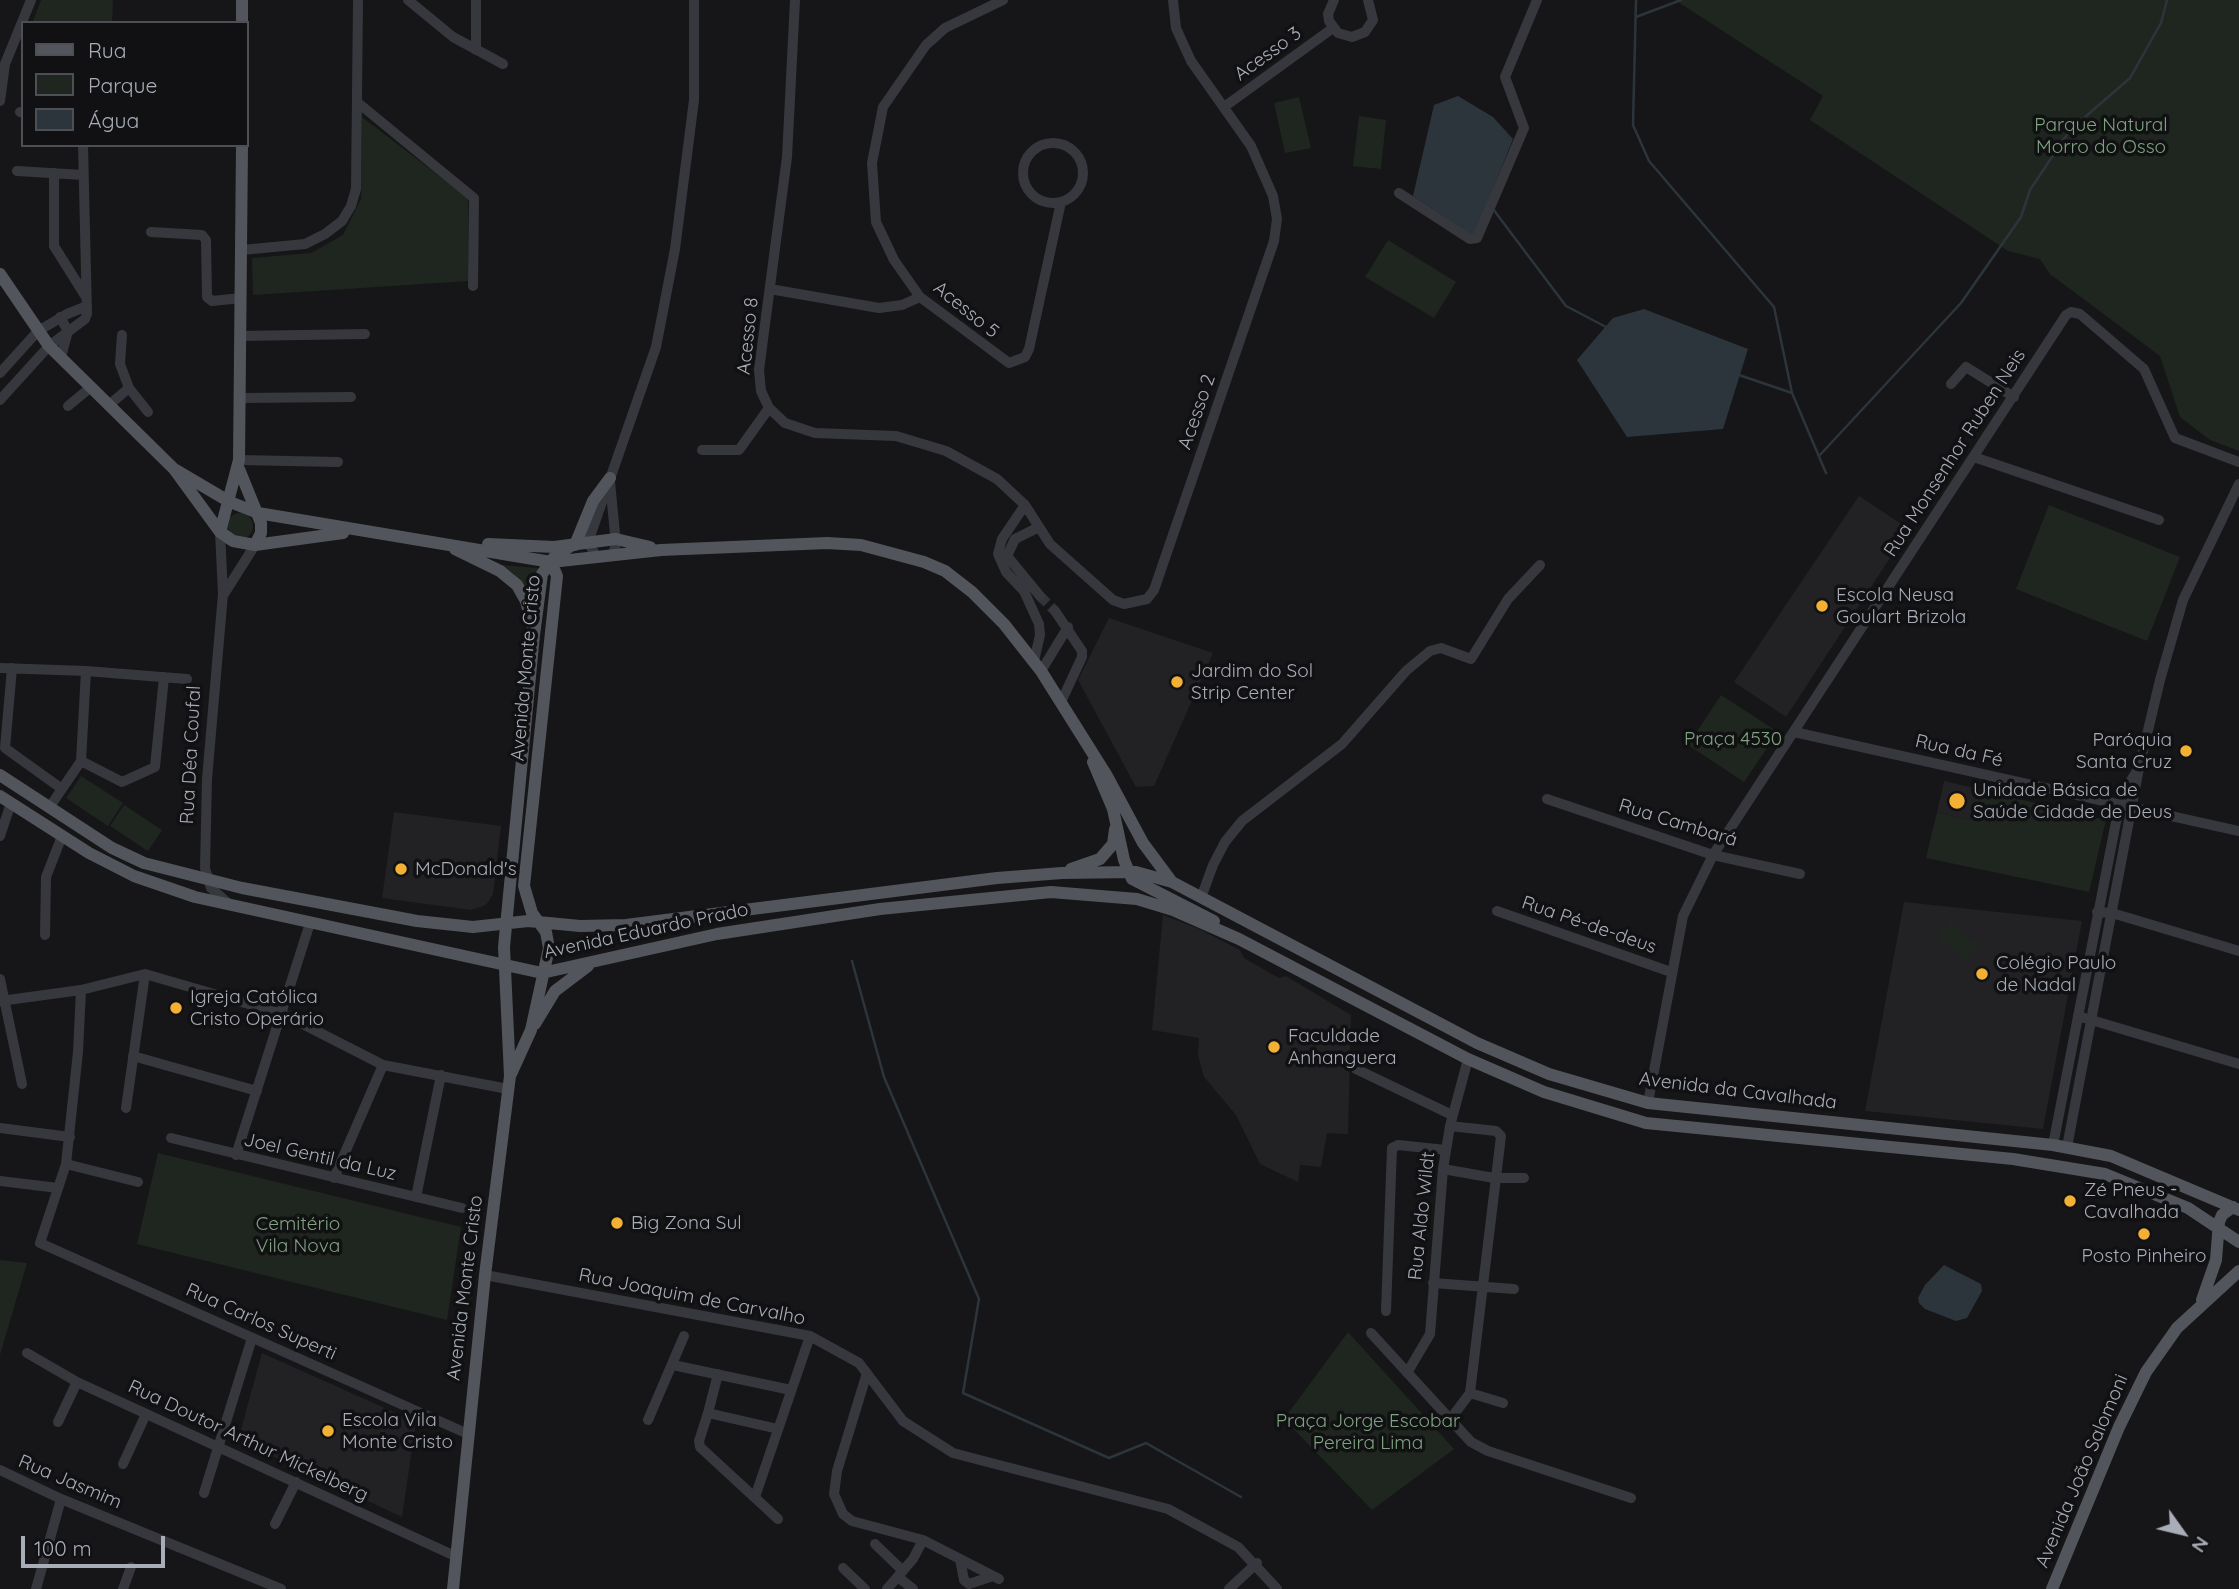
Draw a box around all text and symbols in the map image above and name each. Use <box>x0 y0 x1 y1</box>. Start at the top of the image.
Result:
legend <box>21 21 248 147</box>
street label: Acesso 3 <box>1230 22 1306 86</box>
text: Rua <box>88 37 127 63</box>
text: Parque <box>88 72 157 98</box>
text: Água <box>88 107 139 133</box>
park label: Parque Natural Morro do Osso <box>2034 114 2168 158</box>
street label: Acesso 5 <box>929 277 1003 343</box>
street label: Acesso 8 <box>733 296 763 376</box>
street label: Rua Monsenhor Ruben Neis <box>1879 345 2031 561</box>
street label: Acesso 2 <box>1174 371 1220 453</box>
street label: Avenida Monte Cristo <box>507 574 545 762</box>
place label: Escola Neusa Goulart Brizola <box>1836 584 1966 628</box>
marker: Escola Neusa Goulart Brizola <box>1814 598 1830 614</box>
place label: Jardim do Sol Strip Center <box>1191 660 1313 704</box>
marker: Jardim do Sol Strip Center <box>1169 674 1185 690</box>
street label: Rua Déa Coufal <box>176 685 206 825</box>
park label: Praça 4530 <box>1684 728 1782 750</box>
place label: Paróquia Santa Cruz <box>2076 729 2172 773</box>
street label: Rua da Fé <box>1913 730 2005 772</box>
marker: Paróquia Santa Cruz <box>2178 743 2194 759</box>
place label: Unidade Básica de Saúde Cidade de Deus <box>1973 779 2172 823</box>
marker: Unidade Básica de Saúde Cidade de Deus <box>1947 791 1967 811</box>
street label: Rua Cambará <box>1616 794 1740 852</box>
place label: McDonald's <box>415 858 517 880</box>
marker: McDonald's <box>393 861 409 877</box>
street label: Rua Pé-de-deus <box>1519 891 1659 959</box>
street label: Avenida Eduardo Prado <box>542 898 750 964</box>
place label: Colégio Paulo de Nadal <box>1996 952 2116 996</box>
marker: Colégio Paulo de Nadal <box>1974 966 1990 982</box>
place label: Igreja Católica Cristo Operário <box>190 986 324 1030</box>
marker: Igreja Católica Cristo Operário <box>168 1000 184 1016</box>
place label: Faculdade Anhanguera <box>1288 1025 1396 1069</box>
marker: Faculdade Anhanguera <box>1266 1039 1282 1055</box>
street label: Avenida da Cavalhada <box>1638 1068 1838 1114</box>
street label: Joel Gentil da Luz <box>242 1128 398 1186</box>
street label: Rua Aldo Wildt <box>1404 1151 1440 1281</box>
place label: Zé Pneus - Cavalhada <box>2084 1179 2179 1223</box>
marker: Zé Pneus - Cavalhada <box>2062 1193 2078 1209</box>
street label: Avenida Monte Cristo <box>442 1194 488 1382</box>
place label: Big Zona Sul <box>631 1212 742 1234</box>
park label: Cemitério Vila Nova <box>256 1213 340 1257</box>
marker: Big Zona Sul <box>609 1215 625 1231</box>
marker: Posto Pinheiro <box>2136 1226 2152 1242</box>
place label: Posto Pinheiro <box>2082 1245 2206 1267</box>
street label: Rua Joaquim de Carvalho <box>577 1264 807 1330</box>
street label: Rua Carlos Superti <box>182 1279 340 1365</box>
street label: Avenida João Salomoni <box>2031 1371 2133 1571</box>
street label: Rua Doutor Arthur Mickelberg <box>124 1375 372 1507</box>
place label: Escola Vila Monte Cristo <box>342 1409 453 1453</box>
park label: Praça Jorge Escobar Pereira Lima <box>1276 1410 1460 1454</box>
marker: Escola Vila Monte Cristo <box>320 1423 336 1439</box>
street label: Rua Jasmim <box>15 1450 125 1514</box>
north arrow <box>2148 1498 2218 1568</box>
scale bar <box>24 1522 168 1566</box>
text: N <box>2187 1532 2214 1557</box>
text: 100 m <box>34 1535 92 1561</box>

